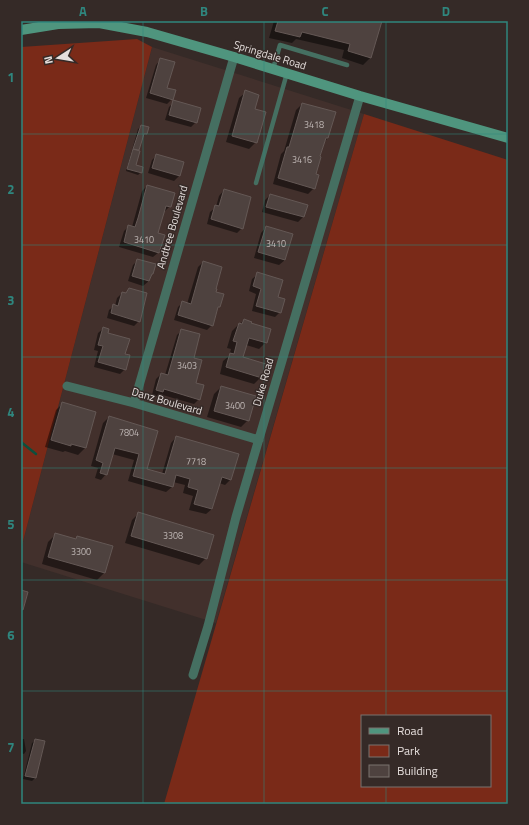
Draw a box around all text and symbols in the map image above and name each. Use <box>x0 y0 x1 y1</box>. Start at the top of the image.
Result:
text: A <box>79 1 87 21</box>
text: B <box>200 1 208 21</box>
text: C <box>321 1 329 21</box>
text: D <box>442 1 450 21</box>
street label: Springdale Road <box>232 36 308 74</box>
north arrow <box>38 38 78 78</box>
text: N <box>40 55 57 65</box>
text: 1 <box>7 67 15 87</box>
house number: 3418 <box>304 118 324 131</box>
house number: 3416 <box>292 153 312 166</box>
text: 2 <box>7 179 15 199</box>
street label: Andtree Boulevard <box>152 183 192 271</box>
house number: 3410 <box>134 233 154 246</box>
house number: 3410 <box>266 237 286 250</box>
text: 3 <box>7 290 15 310</box>
street label: Duke Road <box>248 356 278 408</box>
house number: 3403 <box>177 359 197 372</box>
street label: Danz Boulevard <box>130 383 204 419</box>
house number: 3400 <box>225 399 245 412</box>
text: 4 <box>7 402 15 422</box>
house number: 7804 <box>119 426 139 439</box>
house number: 7718 <box>186 455 206 468</box>
text: 5 <box>7 514 15 534</box>
house number: 3308 <box>163 529 183 542</box>
house number: 3300 <box>71 545 91 558</box>
text: 6 <box>7 625 15 645</box>
legend <box>361 715 491 787</box>
text: Road <box>397 721 423 740</box>
text: 7 <box>7 737 15 757</box>
text: Park <box>397 741 420 760</box>
text: Building <box>397 761 438 780</box>

